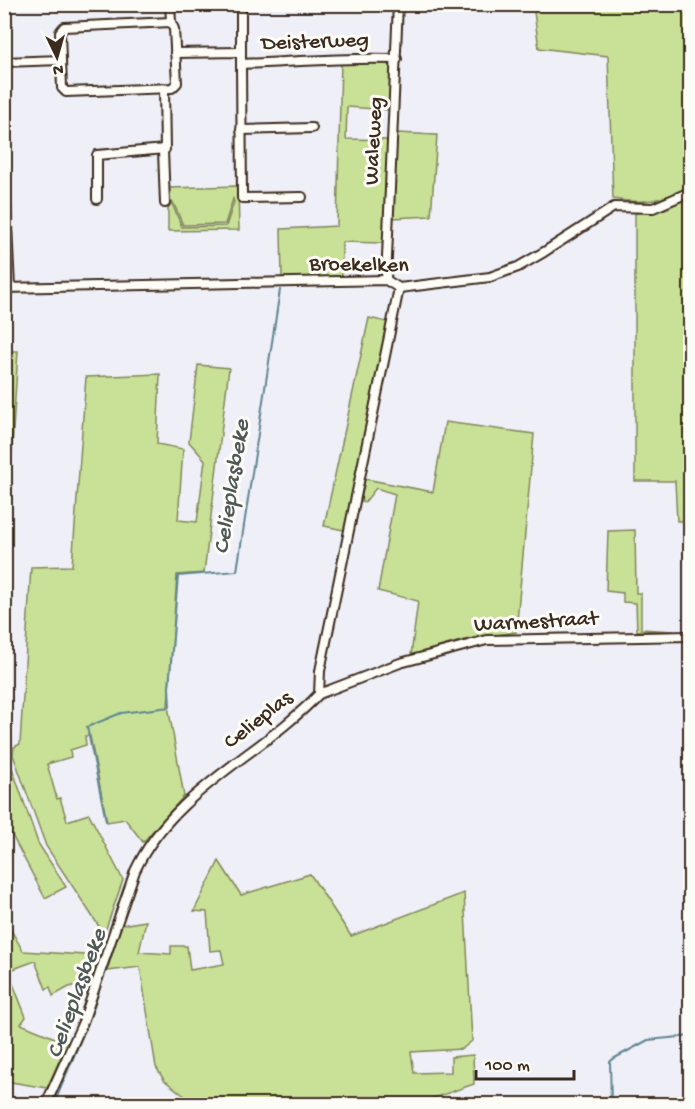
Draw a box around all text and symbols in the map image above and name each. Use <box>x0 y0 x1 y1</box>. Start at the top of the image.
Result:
north arrow <box>27 27 87 87</box>
street label: Deisterweg <box>259 28 369 58</box>
text: N <box>51 59 64 78</box>
street label: Waleweg <box>360 96 390 186</box>
street label: Broekelken <box>308 252 409 280</box>
water label: Celieplasbeke <box>208 416 258 556</box>
street label: Warmestraat <box>473 607 601 639</box>
street label: Celieplas <box>219 686 299 756</box>
water label: Celieplasbeke <box>41 924 115 1063</box>
scale bar <box>476 1043 574 1081</box>
text: 100 m <box>484 1056 530 1077</box>

